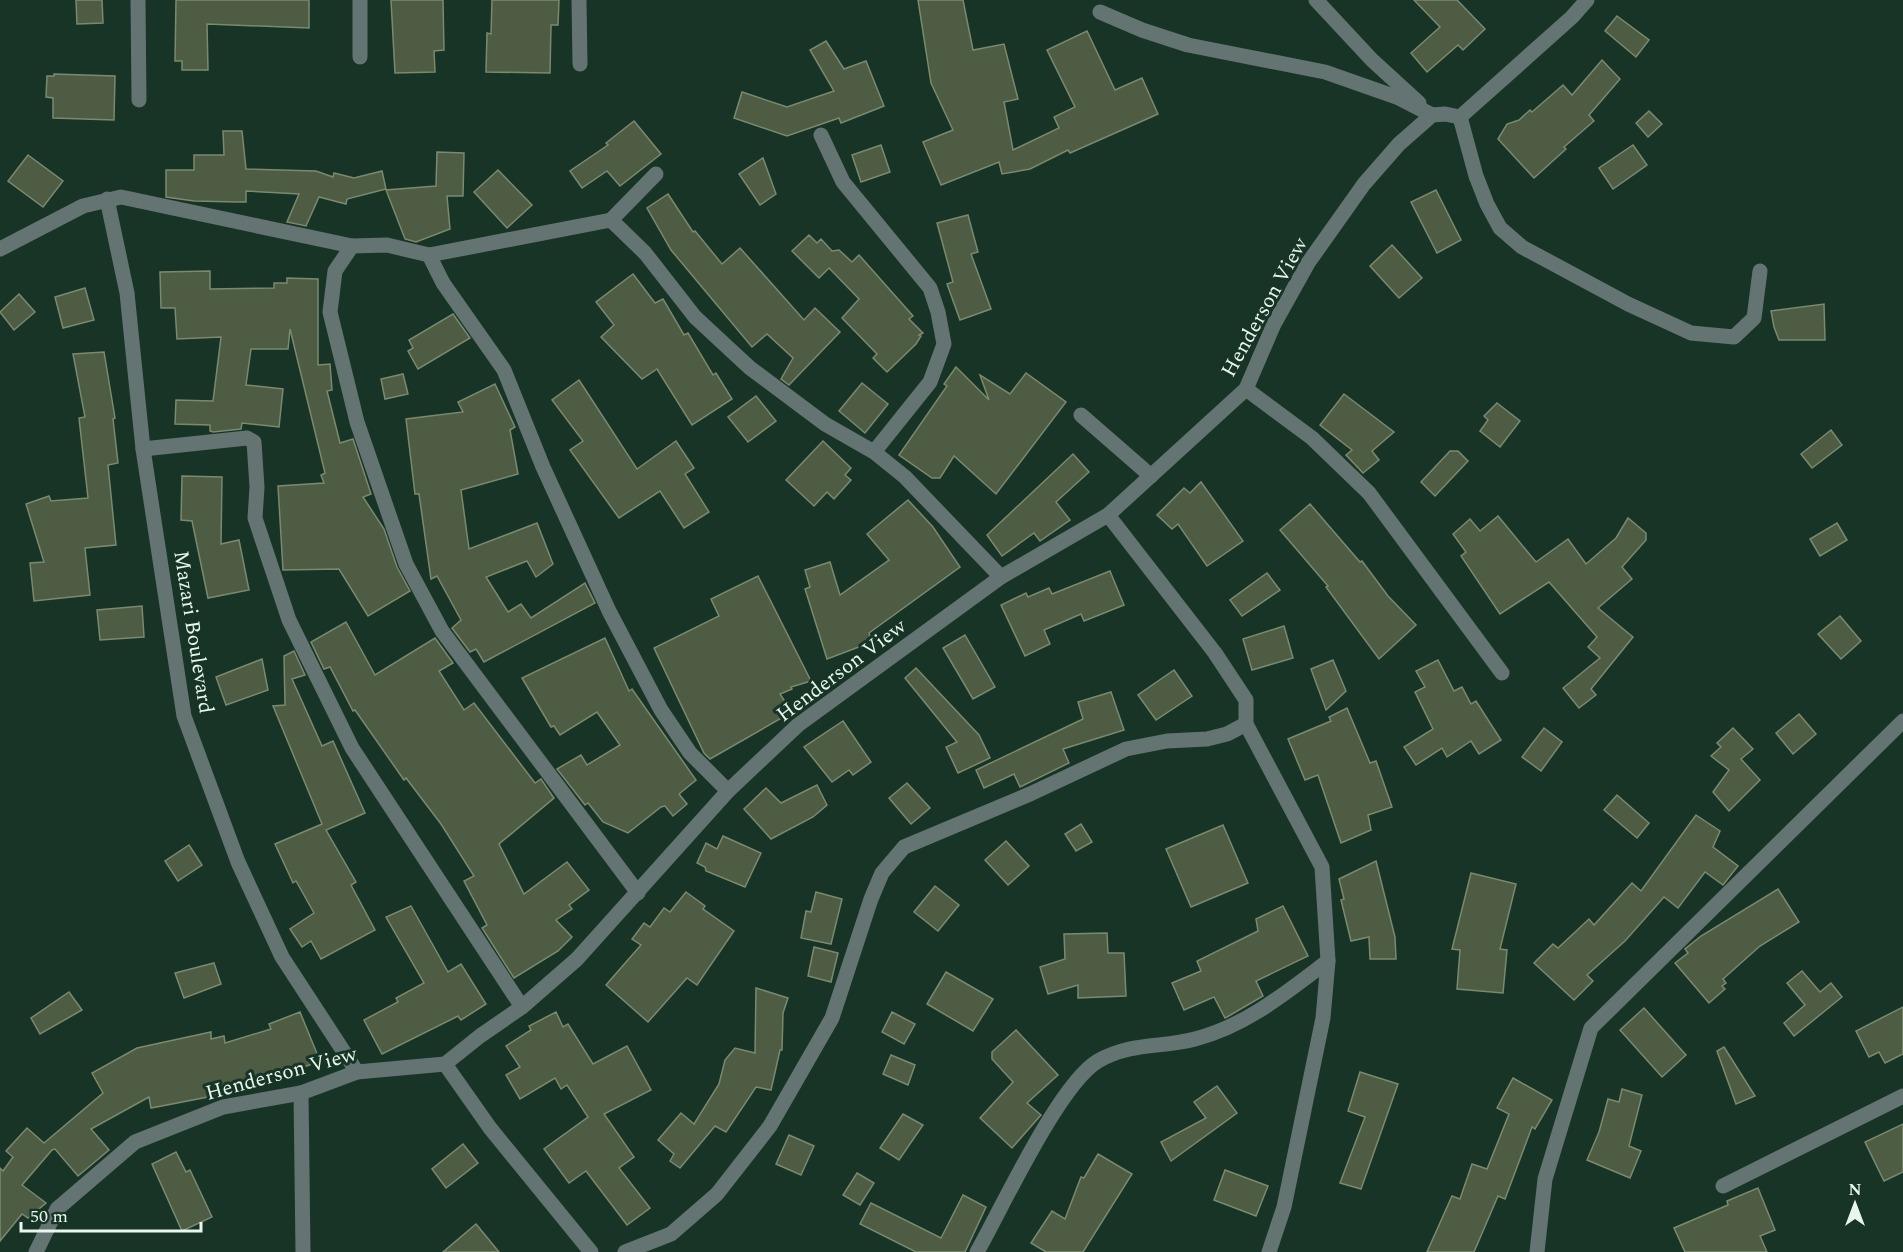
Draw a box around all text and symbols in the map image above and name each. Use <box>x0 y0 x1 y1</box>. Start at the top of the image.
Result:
street label: Henderson View <box>1213 231 1317 383</box>
street label: Mazari Boulevard <box>164 548 222 716</box>
street label: Henderson View <box>770 610 914 730</box>
street label: Henderson View <box>202 1038 362 1110</box>
north arrow <box>1825 1174 1885 1234</box>
text: N <box>1848 1178 1862 1202</box>
scale bar <box>21 1195 201 1233</box>
text: 50 m <box>30 1203 68 1230</box>

